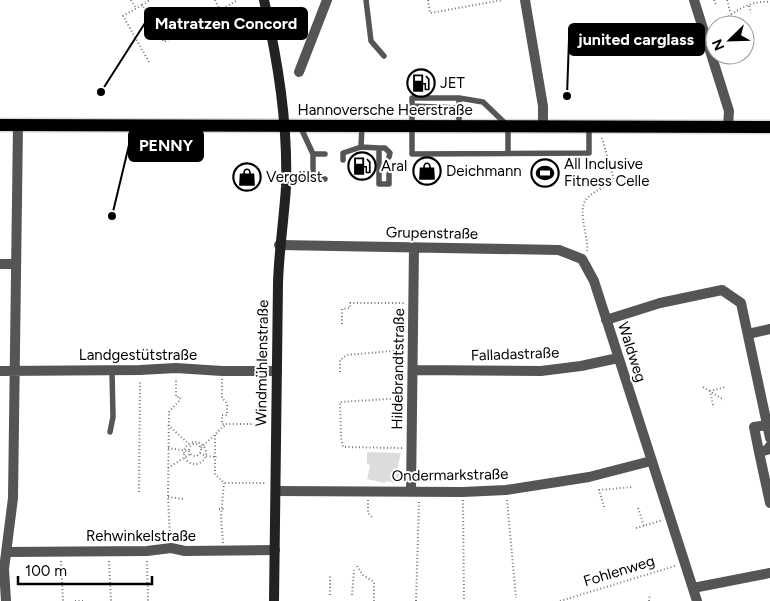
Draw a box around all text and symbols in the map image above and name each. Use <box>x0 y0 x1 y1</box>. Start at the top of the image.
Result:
callout: Matratzen Concord <box>145 8 307 39</box>
text: Matratzen Concord <box>155 14 297 33</box>
north arrow <box>705 15 755 65</box>
callout: junited carglass <box>569 24 704 55</box>
text: junited carglass <box>577 30 694 49</box>
text: N <box>709 37 728 53</box>
fuel station icon: JET <box>406 68 436 98</box>
place label: JET <box>440 74 466 92</box>
street label: Hannoversche Heerstraße <box>297 101 473 119</box>
callout: PENNY <box>129 130 203 161</box>
text: PENNY <box>139 136 194 155</box>
fuel station icon: Aral <box>347 151 377 181</box>
place label: All Inclusive Fitness Celle <box>564 155 649 190</box>
shop icon: Deichmann <box>412 156 442 186</box>
place label: Aral <box>381 157 407 175</box>
sports icon: All Inclusive Fitness Celle <box>530 158 560 188</box>
shop icon: Vergölst <box>232 162 262 192</box>
place label: Deichmann <box>446 162 522 180</box>
place label: Vergölst <box>266 168 323 186</box>
street label: Grupenstraße <box>386 223 478 243</box>
street label: Windmühlenstraße <box>252 300 272 426</box>
street label: Hildebrandtstraße <box>388 308 408 430</box>
street label: Waldweg <box>614 320 650 384</box>
street label: Falladastraße <box>470 343 560 365</box>
street label: Landgestütstraße <box>79 346 197 364</box>
street label: Ondermarkstraße <box>391 465 509 485</box>
street label: Rehwinkelstraße <box>86 527 196 545</box>
street label: Fohlenweg <box>581 552 657 590</box>
scale bar <box>18 554 151 586</box>
text: 100 m <box>25 562 67 580</box>

